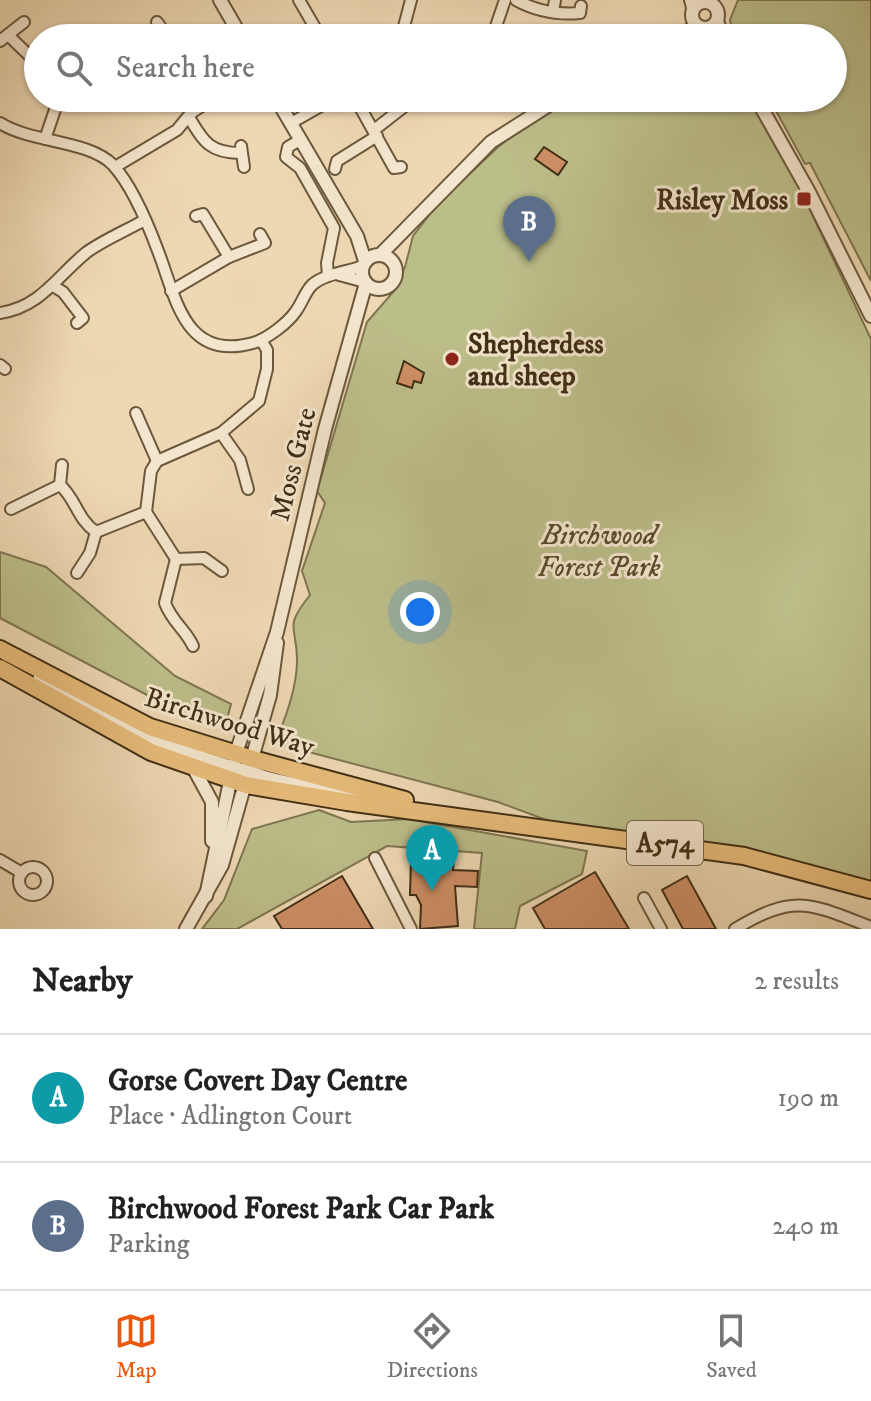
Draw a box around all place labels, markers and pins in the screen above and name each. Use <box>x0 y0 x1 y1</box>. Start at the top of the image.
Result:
place label: Risley Moss <box>656 183 789 218</box>
marker: Risley Moss <box>795 190 813 208</box>
pin: B <box>503 196 555 262</box>
place label: Shepherdess and sheep <box>468 327 604 394</box>
marker: Shepherdess and sheep <box>443 350 461 368</box>
pin: A <box>406 825 458 891</box>

